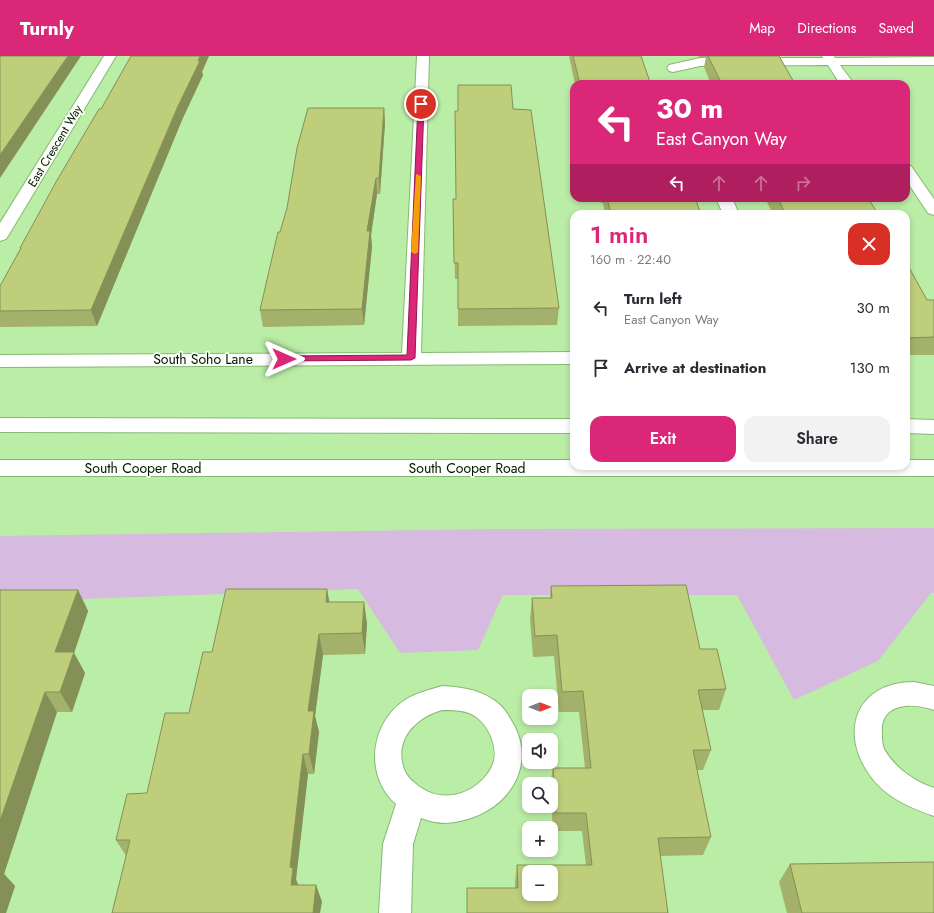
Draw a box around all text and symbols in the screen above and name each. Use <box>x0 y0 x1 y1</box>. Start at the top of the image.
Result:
text: Turnly <box>20 15 74 42</box>
text: Map <box>749 18 775 38</box>
text: Directions <box>797 18 857 38</box>
text: Saved <box>879 18 914 38</box>
pin <box>404 87 438 121</box>
text: 30 m <box>656 88 723 129</box>
icon: arrive <box>410 93 432 115</box>
icon: left <box>590 96 642 148</box>
street label: East Crescent Way <box>23 101 87 191</box>
text: East Canyon Way <box>656 126 787 152</box>
icon: left <box>666 172 688 194</box>
icon: ahead <box>708 172 730 194</box>
icon: ahead <box>750 172 772 194</box>
icon: right <box>792 172 814 194</box>
text: 1 min <box>590 217 648 252</box>
button: close <box>848 223 890 265</box>
text: 160 m · 22:40 <box>590 250 671 269</box>
text: Turn left <box>624 288 682 310</box>
icon: left <box>590 297 612 319</box>
text: 30 m <box>857 297 890 319</box>
text: East Canyon Way <box>624 310 718 329</box>
position arrow <box>263 338 305 380</box>
street label: South Soho Lane <box>153 349 253 369</box>
icon: arrive <box>590 357 612 379</box>
text: Arrive at destination <box>624 357 766 379</box>
text: 130 m <box>850 357 890 379</box>
button: Exit <box>590 416 736 462</box>
button: Share <box>744 416 890 462</box>
street label: South Cooper Road <box>85 458 201 478</box>
street label: South Cooper Road <box>409 458 525 478</box>
north arrow <box>522 689 558 725</box>
map controls <box>522 689 558 901</box>
button: sound <box>522 733 558 769</box>
button: search <box>522 777 558 813</box>
button: + <box>522 821 558 857</box>
button: − <box>522 865 558 901</box>

